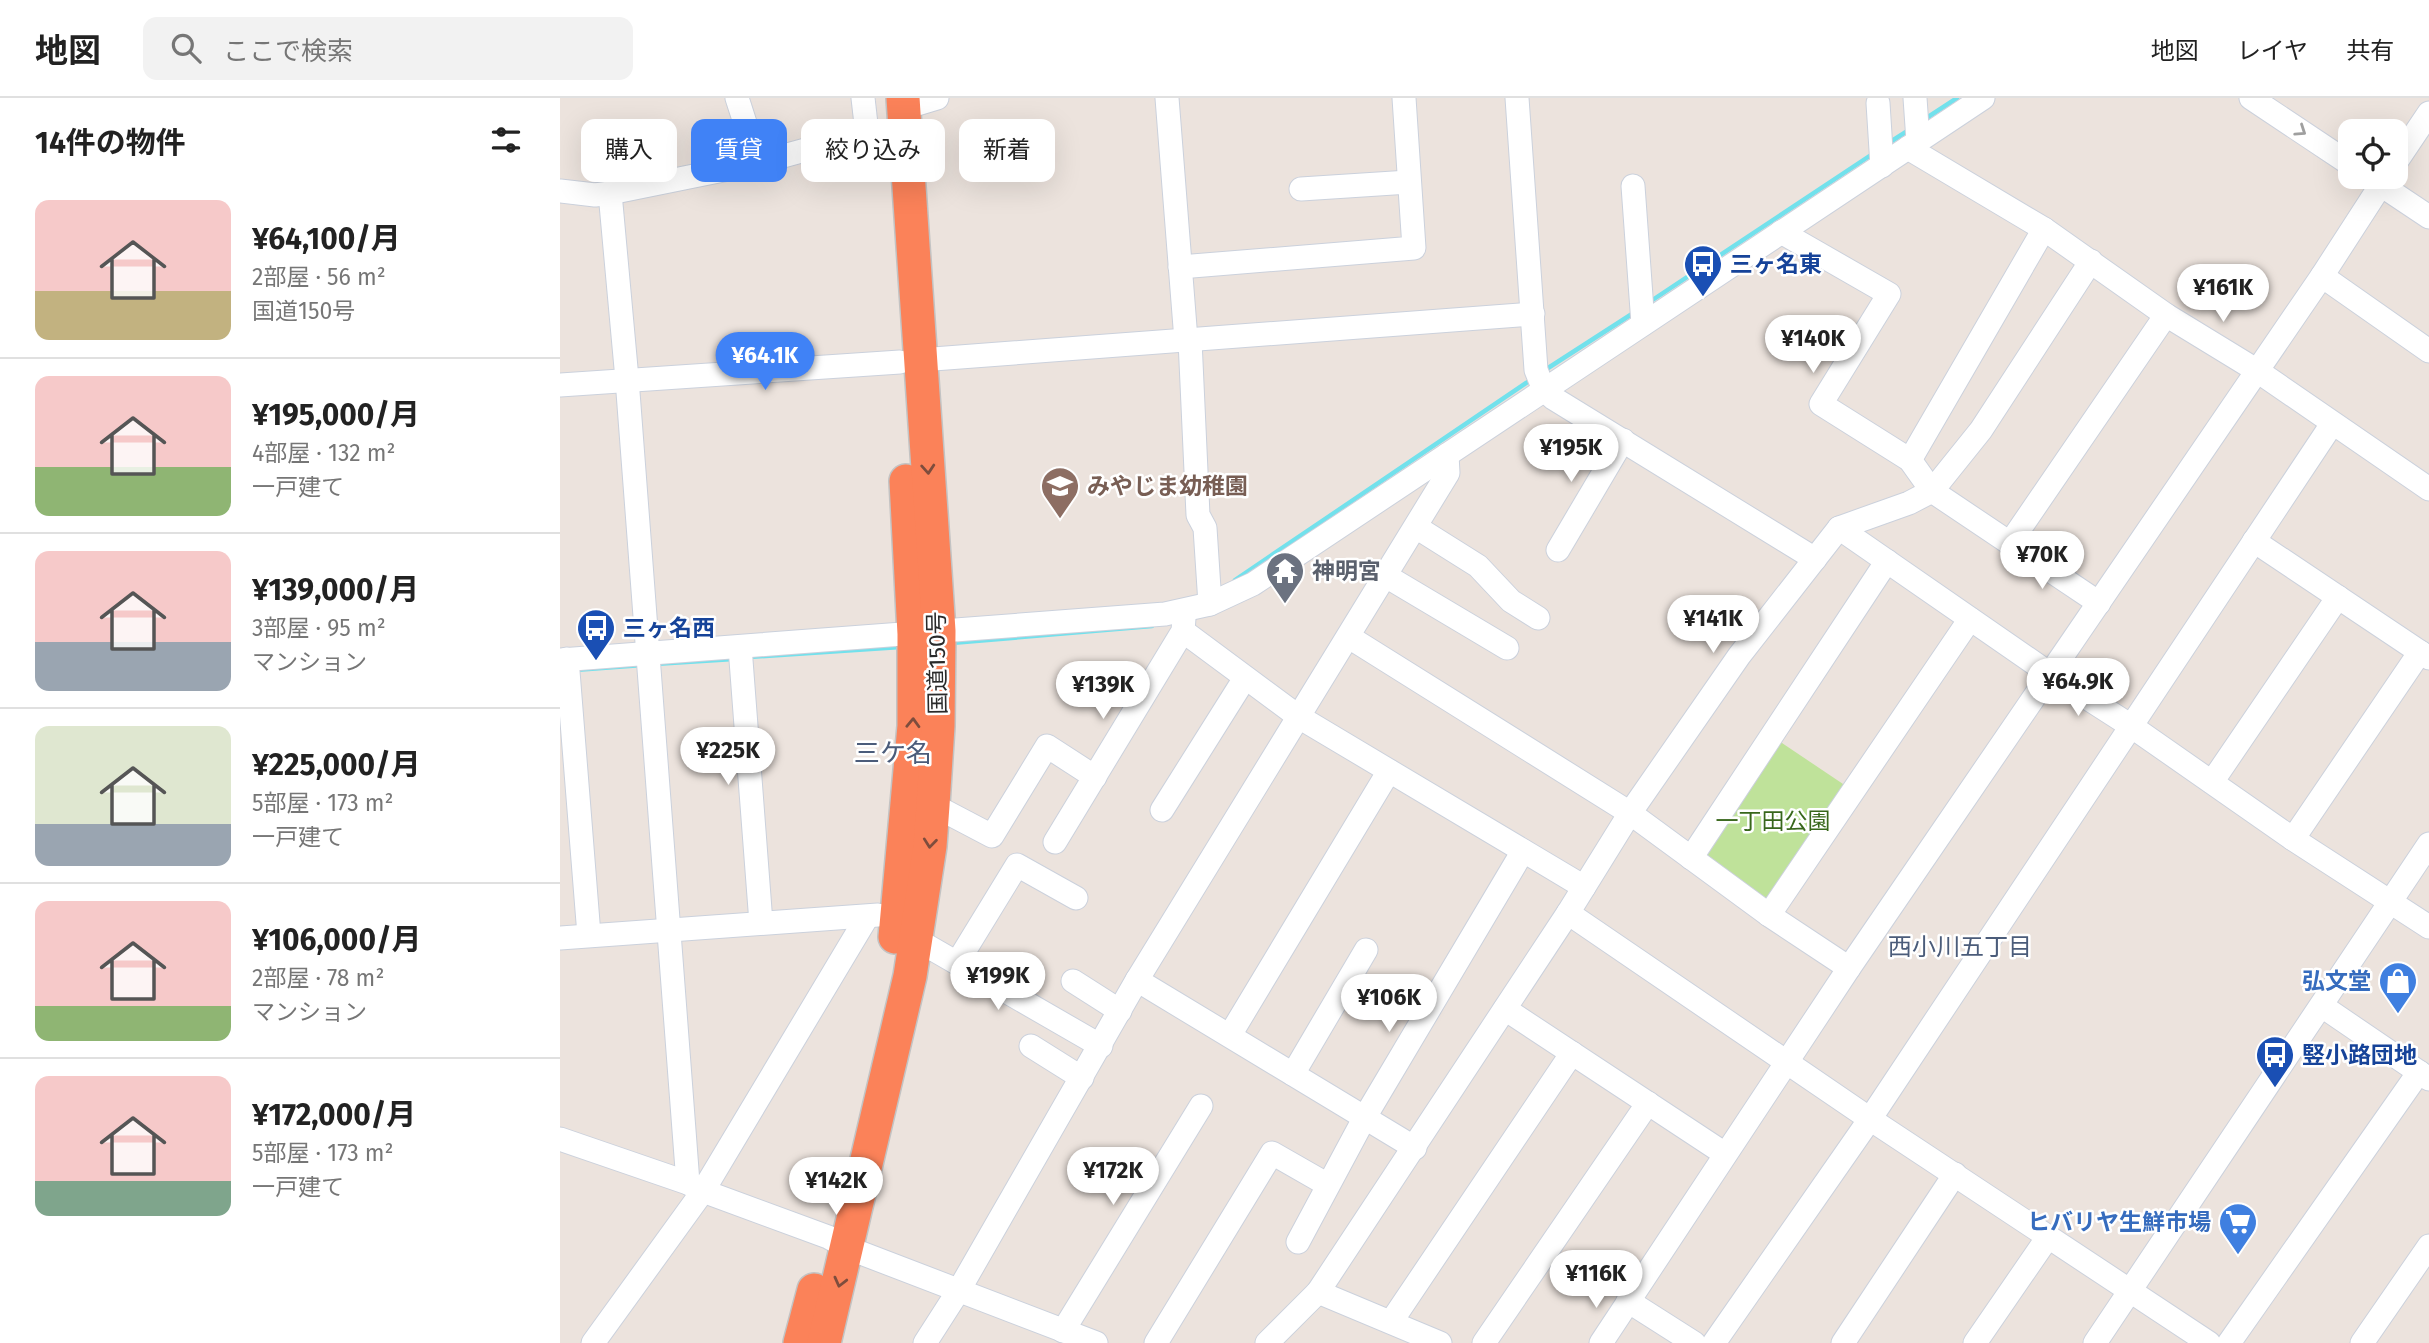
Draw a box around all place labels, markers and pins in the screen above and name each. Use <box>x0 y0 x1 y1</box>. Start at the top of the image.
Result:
bus stop icon: 三ヶ名東 <box>1682 243 1724 298</box>
place label: 三ヶ名東 <box>1730 250 1822 278</box>
pin: ¥161K <box>2174 264 2272 324</box>
pin: ¥140K <box>1764 316 1862 375</box>
pin: ¥64.1K <box>708 332 822 392</box>
pin: ¥195K <box>1522 424 1620 484</box>
school or university icon: みやじま幼稚園 <box>1039 465 1081 520</box>
place label: みやじま幼稚園 <box>1087 472 1248 500</box>
pin: ¥70K <box>2001 532 2083 591</box>
temple icon: 神明宮 <box>1264 550 1306 605</box>
place label: 神明宮 <box>1312 557 1381 585</box>
pin: ¥141K <box>1664 596 1762 655</box>
bus stop icon: 三ヶ名西 <box>575 607 617 662</box>
place label: 三ヶ名西 <box>623 614 715 642</box>
pin: ¥64.9K <box>2021 658 2135 718</box>
pin: ¥139K <box>1054 662 1152 721</box>
pin: ¥225K <box>679 728 777 787</box>
pin: ¥199K <box>949 953 1047 1012</box>
shop icon: 弘文堂 <box>2377 960 2419 1015</box>
place label: 弘文堂 <box>2302 967 2371 995</box>
pin: ¥106K <box>1340 974 1438 1034</box>
bus stop icon: 竪小路団地 <box>2254 1034 2296 1089</box>
place label: 竪小路団地 <box>2302 1041 2417 1069</box>
pin: ¥172K <box>1064 1148 1162 1207</box>
pin: ¥142K <box>787 1158 885 1217</box>
supermarket icon: ヒバリヤ生鮮市場 <box>2217 1201 2259 1256</box>
place label: ヒバリヤ生鮮市場 <box>2027 1208 2211 1236</box>
pin: ¥116K <box>1547 1250 1645 1310</box>

